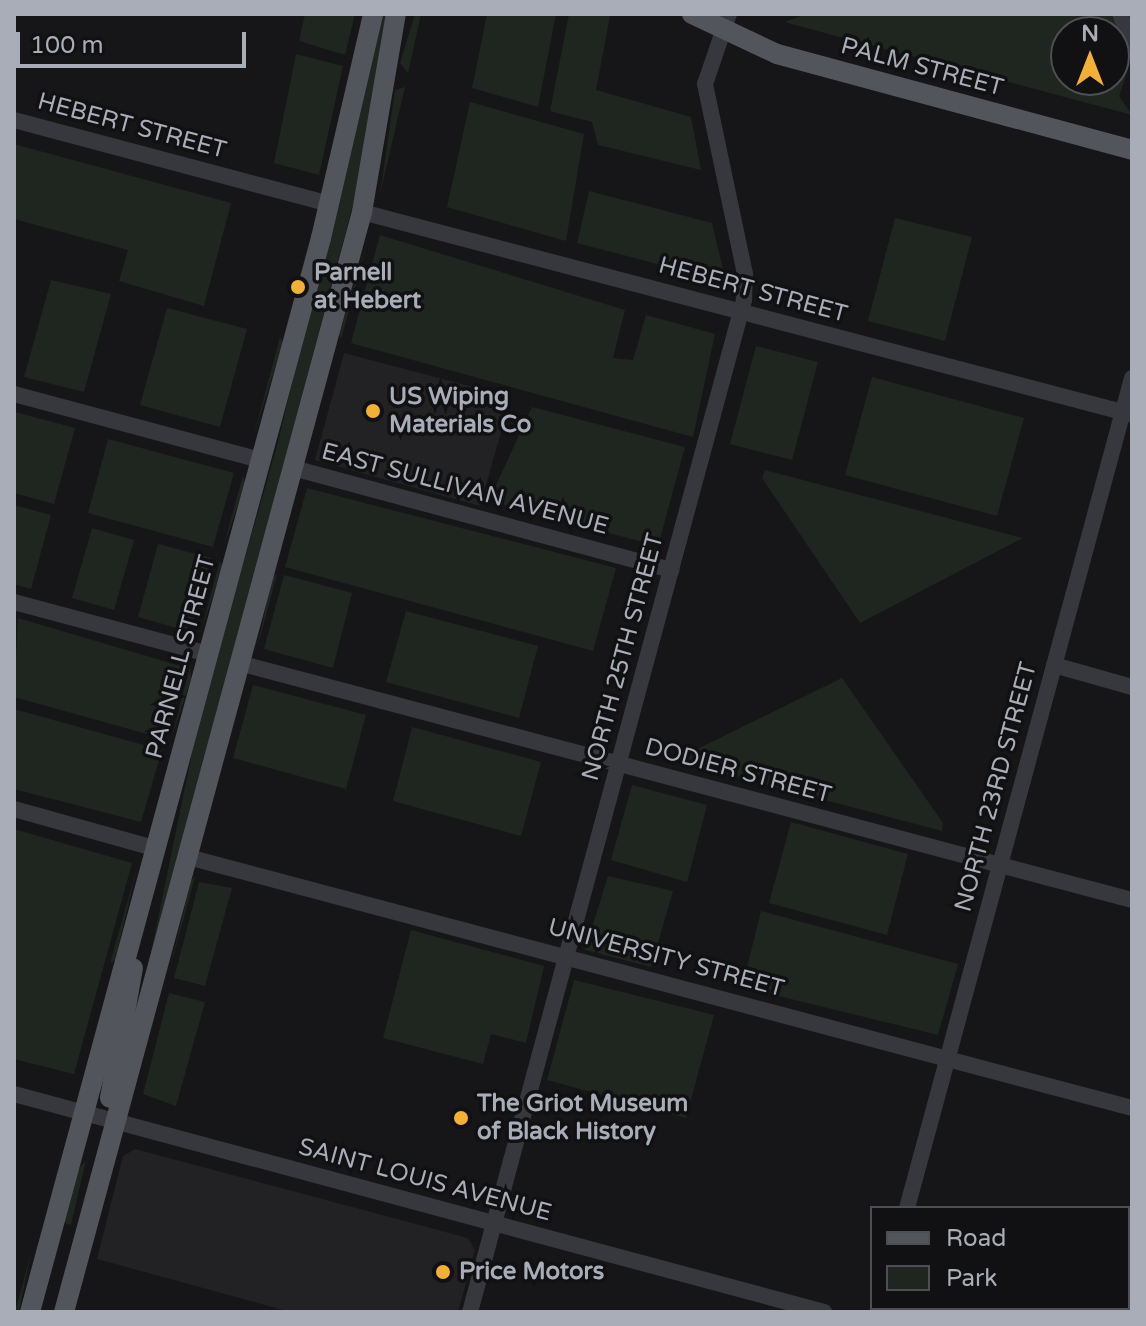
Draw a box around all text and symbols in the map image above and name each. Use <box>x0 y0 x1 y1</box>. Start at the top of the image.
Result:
scale bar <box>20 16 250 66</box>
north arrow <box>1050 16 1130 96</box>
text: N <box>1081 21 1099 47</box>
text: 100 m <box>30 31 104 60</box>
street label: PALM STREET <box>838 31 1006 103</box>
street label: HEBERT STREET <box>35 87 229 165</box>
street label: HEBERT STREET <box>656 251 850 329</box>
place label: Parnell at Hebert <box>314 259 421 315</box>
marker: Parnell at Hebert <box>289 278 307 296</box>
place label: US Wiping Materials Co <box>389 383 531 439</box>
marker: US Wiping Materials Co <box>364 402 382 420</box>
street label: EAST SULLIVAN AVENUE <box>318 437 612 541</box>
street label: NORTH 25TH STREET <box>576 530 670 784</box>
street label: PARNELL STREET <box>140 552 222 762</box>
street label: NORTH 23RD STREET <box>949 659 1043 915</box>
street label: DODIER STREET <box>642 732 834 810</box>
street label: UNIVERSITY STREET <box>545 913 787 1003</box>
place label: The Griot Museum of Black History <box>477 1090 688 1146</box>
marker: The Griot Museum of Black History <box>452 1109 470 1127</box>
street label: SAINT LOUIS AVENUE <box>295 1132 555 1228</box>
legend <box>870 1206 1130 1310</box>
text: Road <box>946 1224 1006 1253</box>
place label: Price Motors <box>459 1258 604 1286</box>
marker: Price Motors <box>434 1263 452 1281</box>
text: Park <box>946 1264 997 1293</box>

